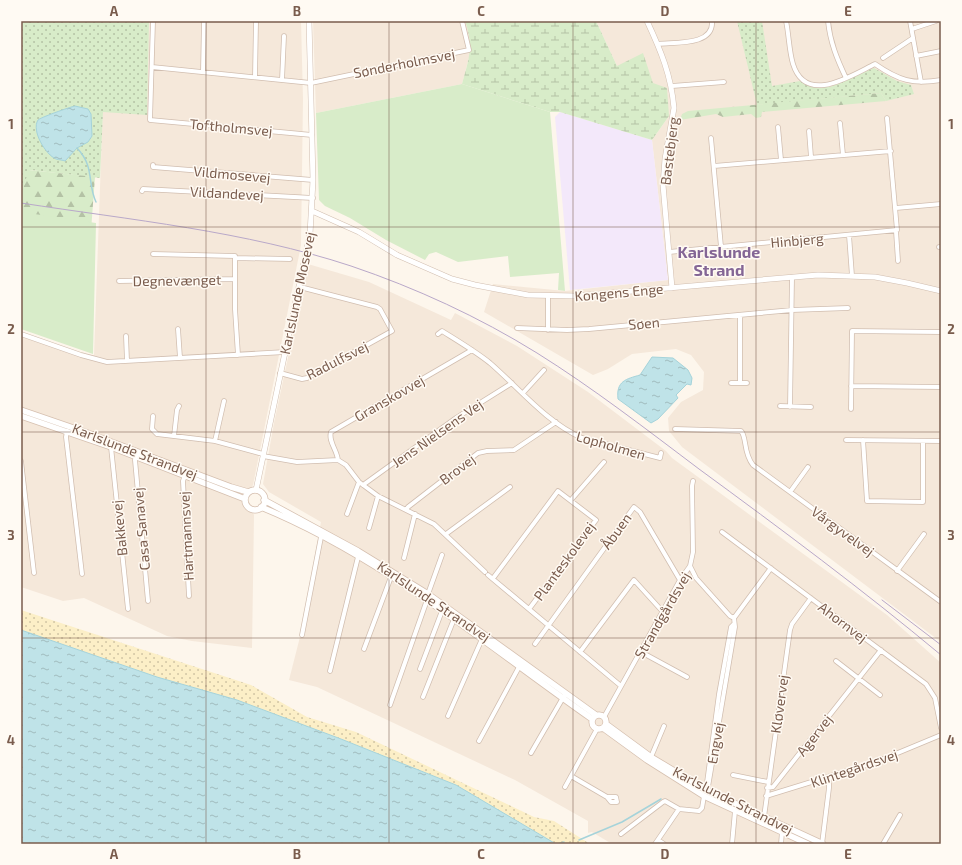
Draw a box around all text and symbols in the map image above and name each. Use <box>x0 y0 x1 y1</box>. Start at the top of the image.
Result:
text: A <box>110 3 119 19</box>
text: B <box>293 3 301 19</box>
text: C <box>477 3 485 19</box>
text: D <box>661 3 670 19</box>
text: E <box>844 3 852 19</box>
street label: Sønderholmsvej <box>352 45 456 81</box>
street label: Toftholmsvej <box>189 115 273 139</box>
text: 1 <box>8 116 14 132</box>
street label: Bastebjerg <box>656 116 682 186</box>
text: 1 <box>948 116 954 132</box>
street label: Vildmosevej <box>193 162 271 186</box>
street label: Vildandevej <box>190 183 264 203</box>
street label: Hinbjerg <box>770 229 824 251</box>
street label: Karlslunde Mosevej <box>276 230 318 356</box>
district label: Karlslunde Strand <box>678 242 760 279</box>
street label: Degnevænget <box>133 271 221 289</box>
street label: Kongens Enge <box>574 280 664 304</box>
street label: Søen <box>628 313 660 333</box>
text: 2 <box>7 321 15 337</box>
text: 2 <box>947 321 955 337</box>
street label: Radulfsvej <box>303 337 371 383</box>
street label: Granskovvej <box>351 371 427 425</box>
street label: Jens Nielsens Vej <box>388 395 486 471</box>
street label: Karlslunde Strandvej <box>70 419 200 483</box>
street label: Lopholmen <box>574 427 648 463</box>
street label: Brovej <box>436 450 478 488</box>
street label: Casa Sanavej <box>129 487 153 571</box>
street label: Hartmannsvej <box>175 491 197 581</box>
street label: Bakkevej <box>108 499 130 557</box>
street label: Vårgyvelvej <box>808 502 878 560</box>
street label: Åbuen <box>597 510 635 552</box>
street label: Planteskolevej <box>530 518 598 604</box>
text: 3 <box>7 527 15 543</box>
text: 3 <box>947 527 955 543</box>
street label: Karlslunde Strandvej <box>374 557 494 645</box>
street label: Strandgårdsvej <box>630 569 694 661</box>
street label: Ahornvej <box>815 598 871 646</box>
street label: Kløvervej <box>766 673 792 735</box>
street label: Agervej <box>793 711 835 759</box>
street label: Engvej <box>703 721 727 765</box>
text: 4 <box>7 732 15 748</box>
text: 4 <box>947 732 955 748</box>
street label: Klintegårdsvej <box>808 745 900 791</box>
street label: Karlslunde Strandvej <box>670 762 796 838</box>
text: A <box>110 846 119 862</box>
text: B <box>293 846 301 862</box>
text: C <box>477 846 485 862</box>
text: D <box>661 846 670 862</box>
text: E <box>844 846 852 862</box>

